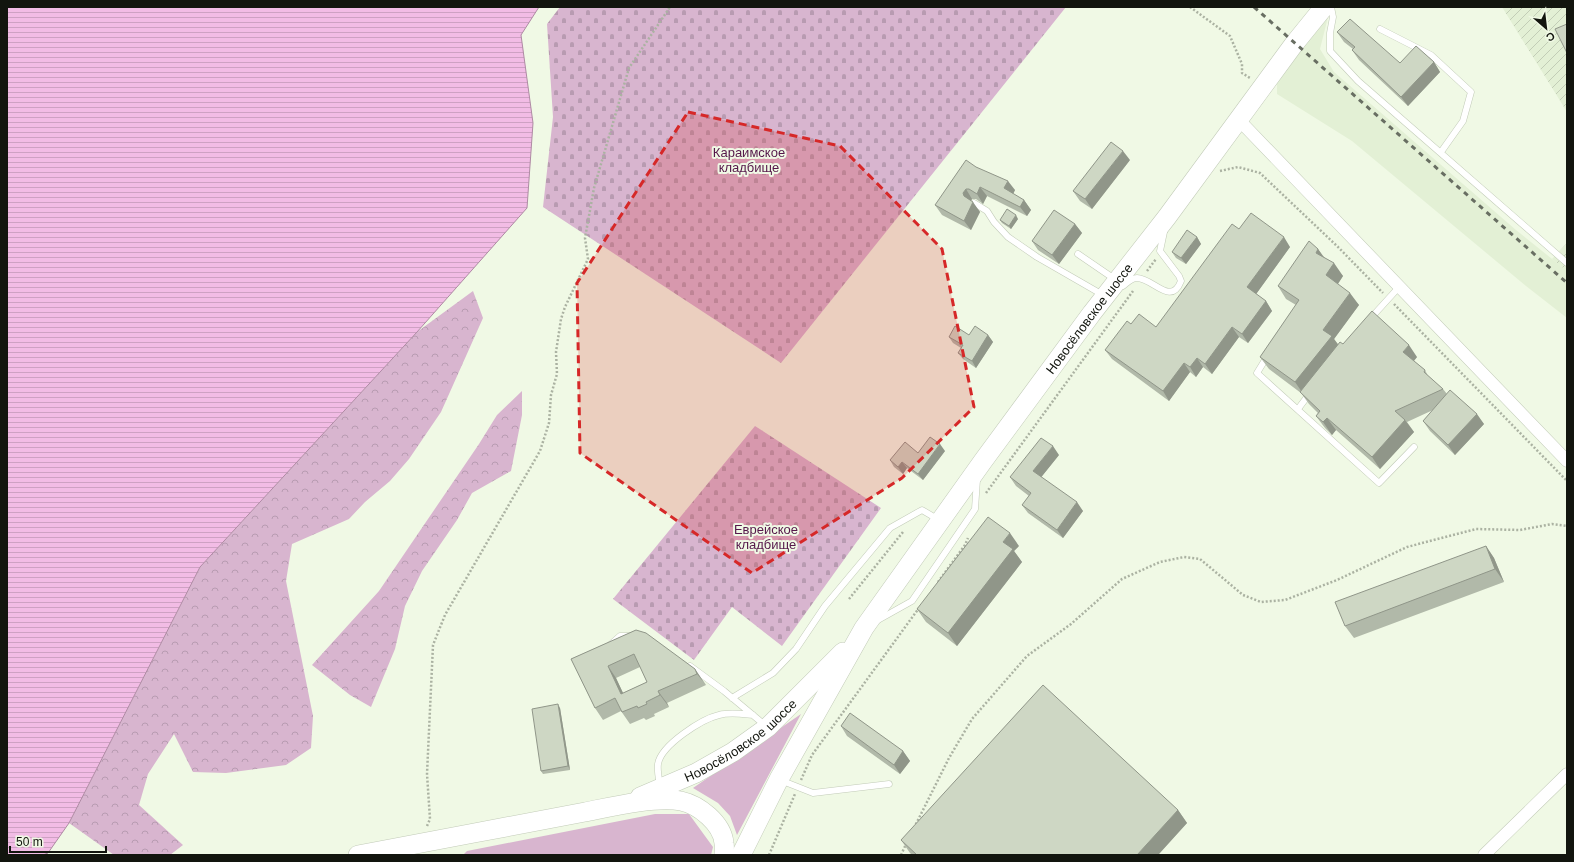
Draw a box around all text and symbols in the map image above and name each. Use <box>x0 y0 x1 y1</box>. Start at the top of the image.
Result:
north arrow <box>1526 8 1566 48</box>
text: С <box>1544 30 1557 44</box>
park label: Караимское кладбище <box>713 145 785 175</box>
street label: Новосёловское шоссе <box>1043 261 1136 377</box>
park label: Еврейское кладбище <box>734 522 798 552</box>
street label: Новосёловское шоссе <box>682 696 800 785</box>
scale bar <box>10 828 106 854</box>
text: 50 m <box>16 835 43 849</box>

